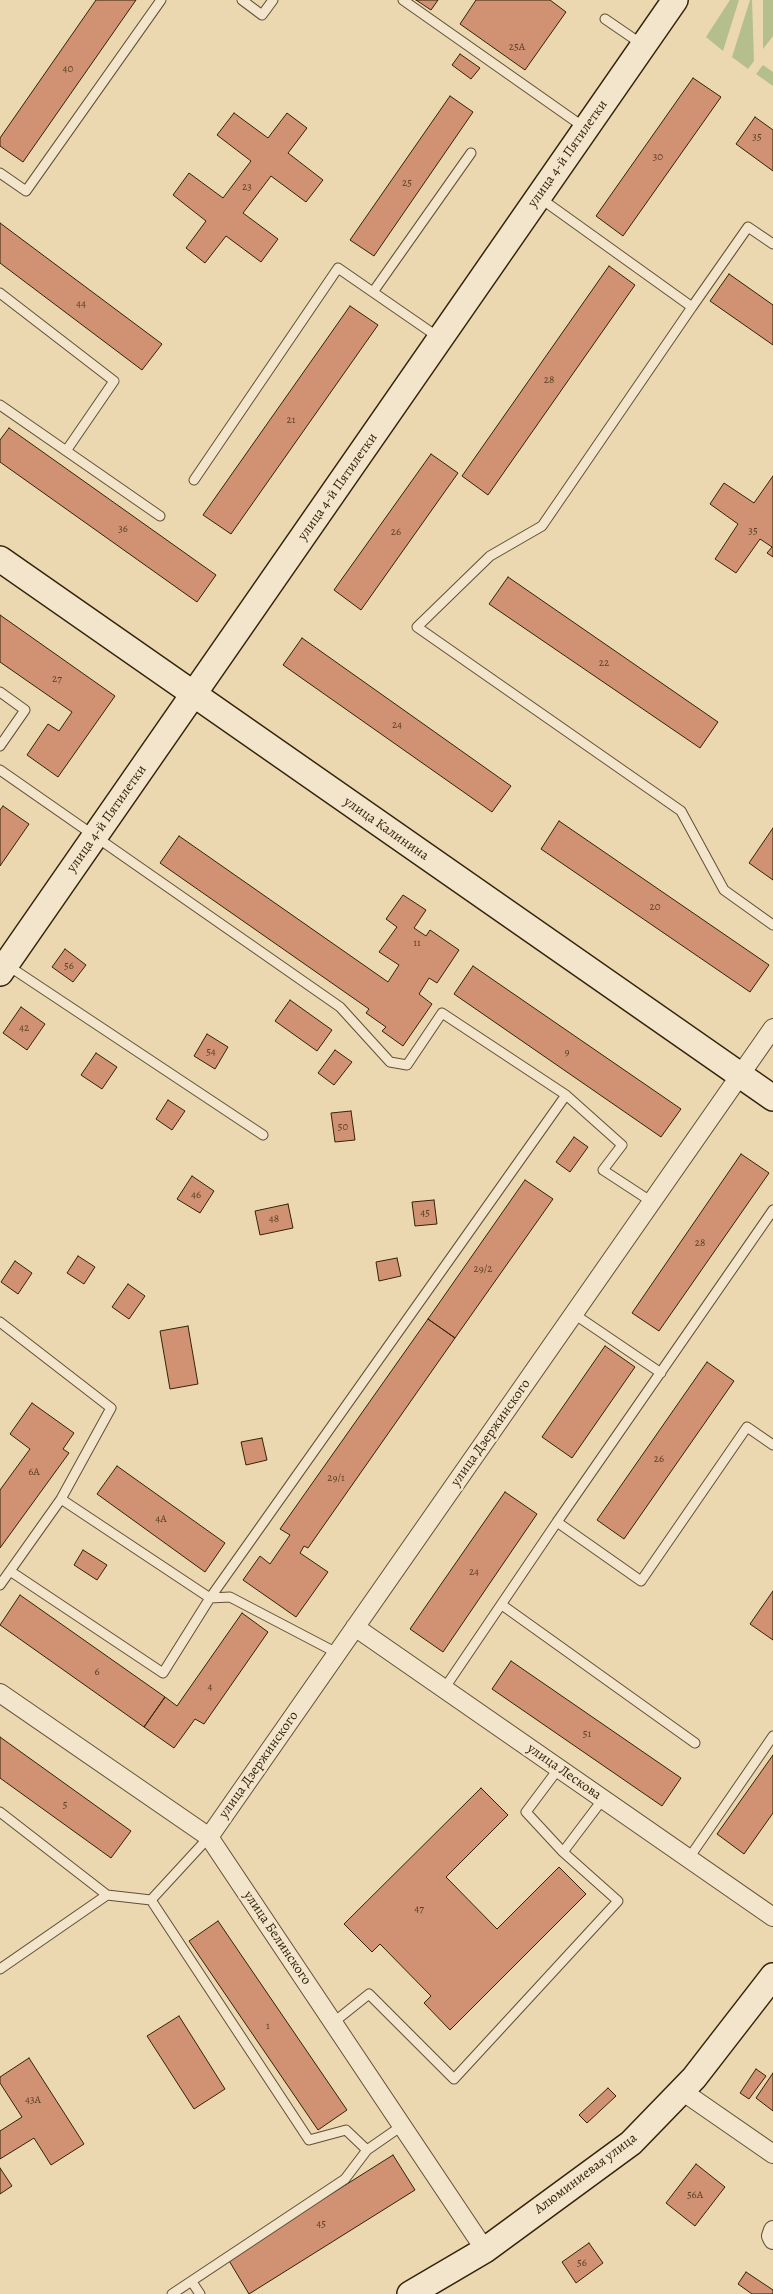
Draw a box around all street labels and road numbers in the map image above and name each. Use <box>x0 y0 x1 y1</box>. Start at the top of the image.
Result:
street label: улица 4-й Пятилетки <box>525 97 611 211</box>
street label: улица 4-й Пятилетки <box>295 430 381 544</box>
street label: улица 4-й Пятилетки <box>64 762 150 876</box>
street label: улица Калинина <box>340 793 432 865</box>
street label: улица Дзержинского <box>448 1376 534 1490</box>
street label: улица Дзержинского <box>216 1708 302 1822</box>
street label: улица Лескова <box>524 1740 604 1804</box>
street label: улица Белинского <box>239 1888 315 1988</box>
street label: Алюминиевая улица <box>531 2130 641 2218</box>

